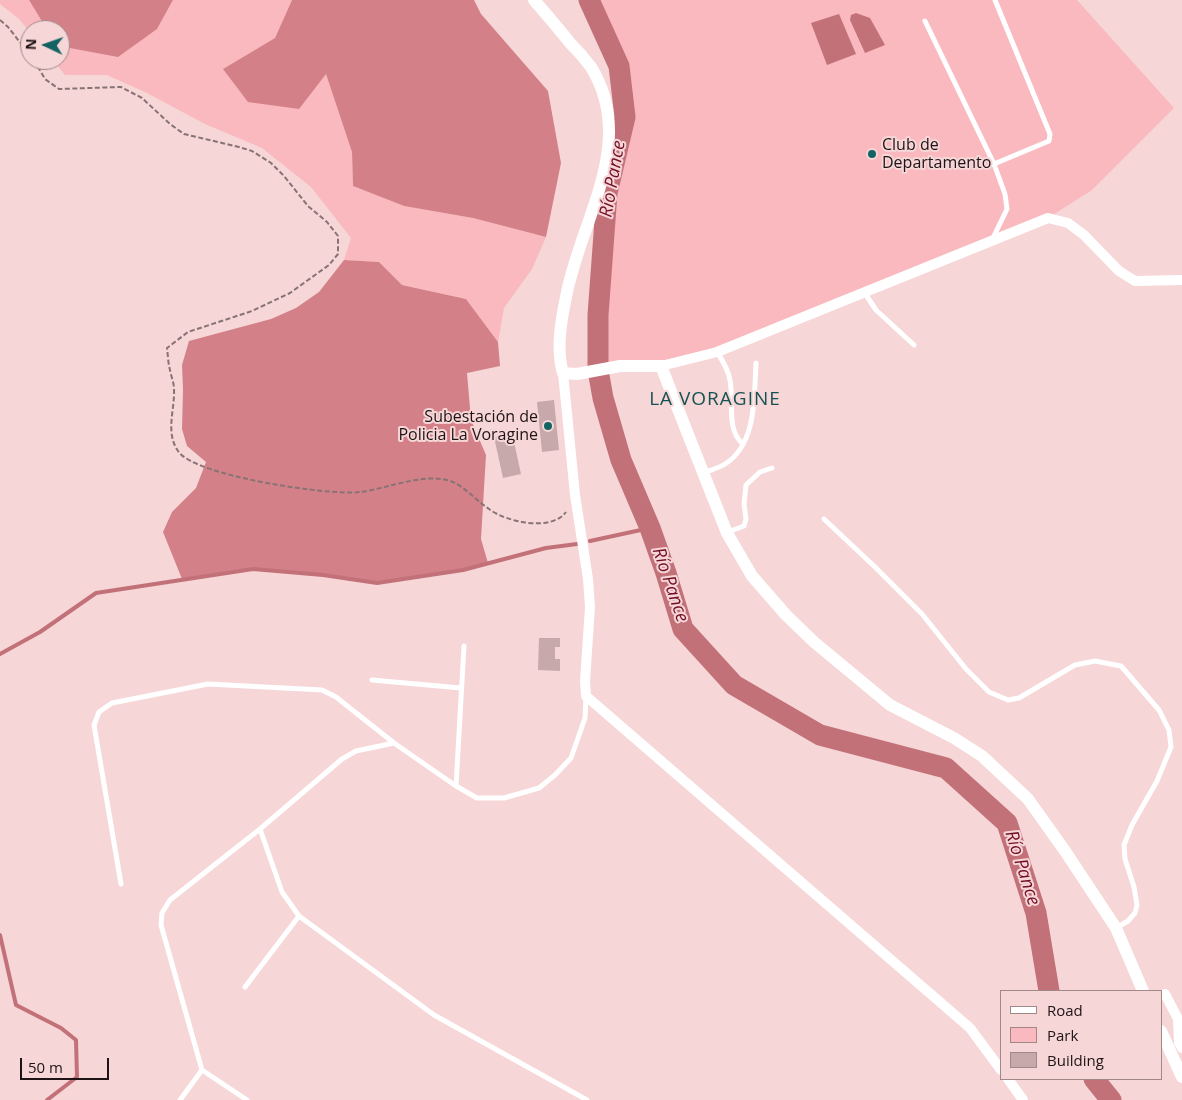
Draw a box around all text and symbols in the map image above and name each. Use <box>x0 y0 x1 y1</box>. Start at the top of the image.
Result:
north arrow <box>20 20 70 70</box>
text: N <box>21 38 40 50</box>
place label: Club de Departamento <box>882 135 991 173</box>
water label: Río Pance <box>596 139 630 219</box>
marker: Club de Departamento <box>866 148 878 160</box>
district label: LA VORAGINE <box>648 389 782 411</box>
place label: Subestación de Policia La Voragine <box>398 407 538 445</box>
marker: Subestación de Policia La Voragine <box>542 420 554 432</box>
water label: Río Pance <box>647 545 693 625</box>
water label: Río Pance <box>1000 828 1044 908</box>
legend <box>1000 990 1162 1080</box>
text: Road <box>1047 1000 1083 1020</box>
text: Park <box>1047 1025 1078 1045</box>
scale bar <box>22 1048 111 1080</box>
text: Building <box>1047 1050 1104 1070</box>
text: 50 m <box>28 1057 63 1077</box>

